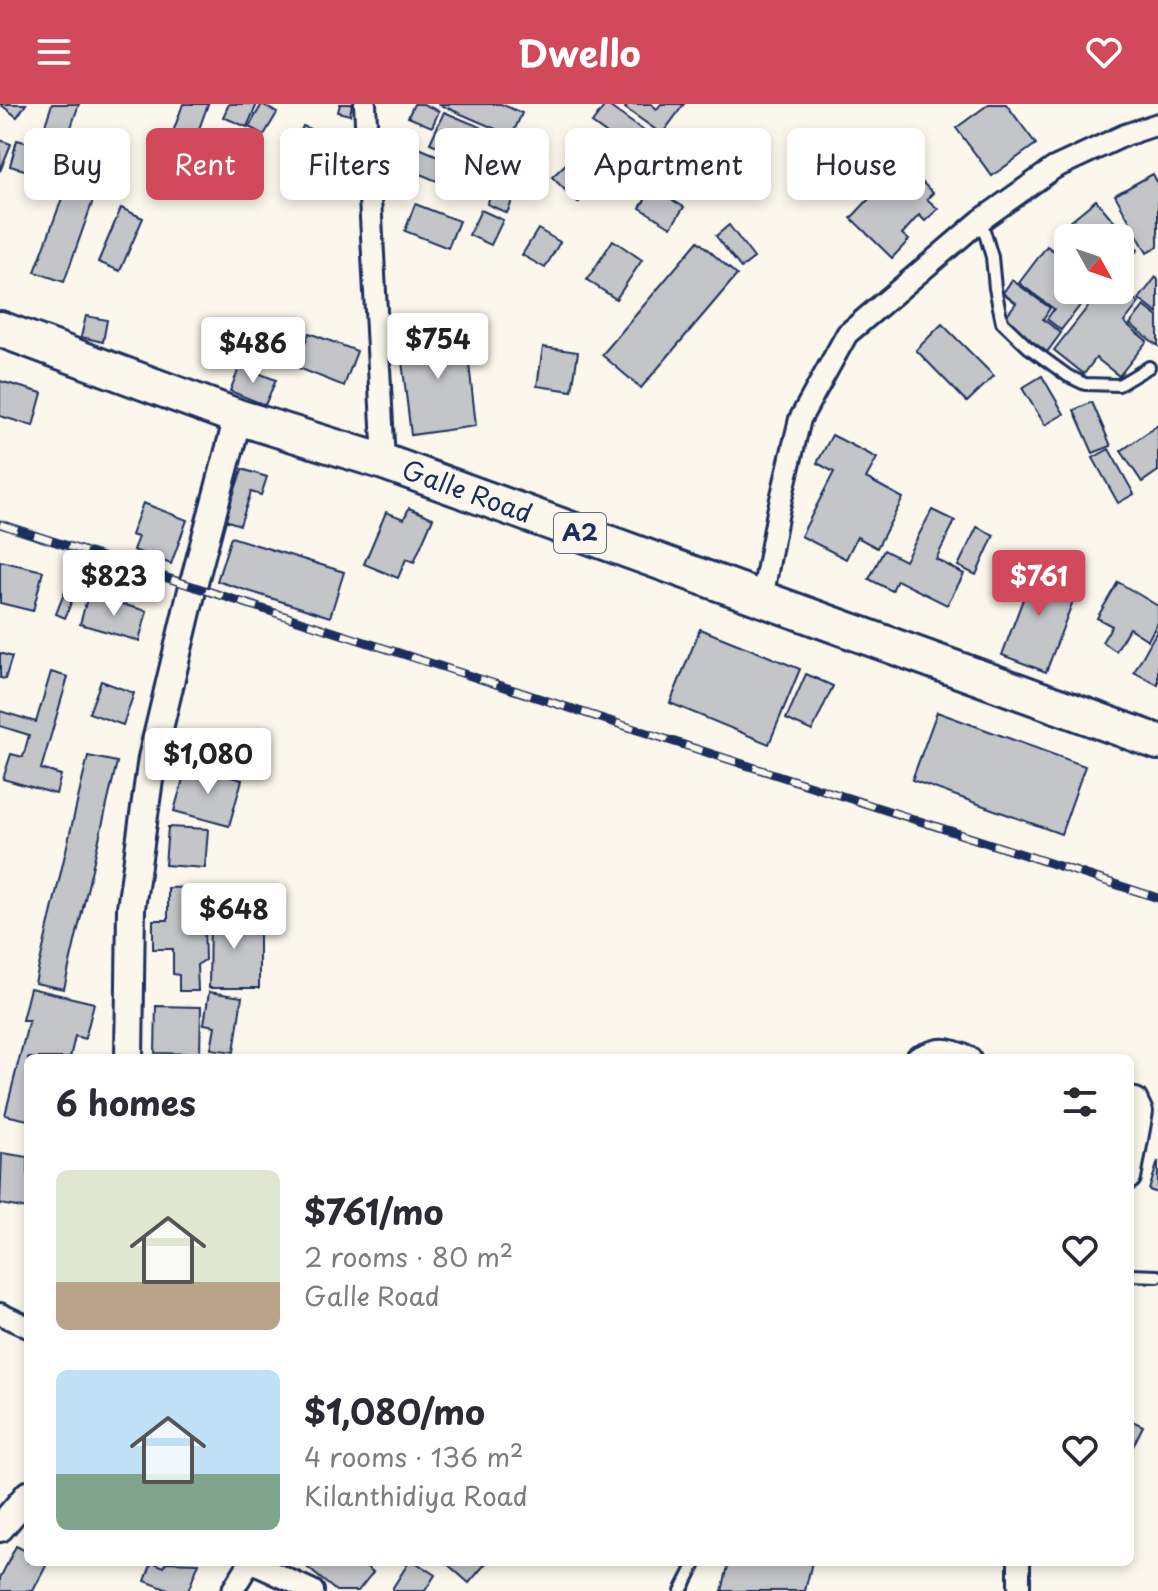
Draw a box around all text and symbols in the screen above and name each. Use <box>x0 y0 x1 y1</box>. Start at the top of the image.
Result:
text: Dwello <box>517 25 641 79</box>
icon: menu <box>32 30 76 74</box>
icon: heart <box>1082 30 1126 74</box>
chip: Buy <box>24 128 130 200</box>
chip: Rent <box>146 128 264 200</box>
chip: Filters <box>280 128 419 200</box>
chip: New <box>435 128 549 200</box>
chip: Apartment <box>565 128 771 200</box>
chip: House <box>787 128 925 200</box>
north arrow <box>1054 224 1134 304</box>
map controls <box>1054 224 1134 304</box>
pin: $754 <box>391 313 485 381</box>
pin: $486 <box>206 317 300 385</box>
text: $754 <box>405 319 471 358</box>
text: $486 <box>219 323 287 362</box>
street label: Galle Road <box>397 449 538 532</box>
road number: A2 <box>554 513 606 553</box>
pin: $823 <box>67 550 161 618</box>
pin: $761 <box>992 550 1086 618</box>
text: $823 <box>81 556 147 595</box>
text: $761 <box>1010 556 1068 595</box>
pin: $1,080 <box>143 728 273 796</box>
text: $1,080 <box>163 734 253 773</box>
pin: $648 <box>187 883 281 951</box>
text: $648 <box>199 889 269 928</box>
text: 6 homes <box>56 1076 196 1128</box>
icon: filters <box>1058 1080 1102 1124</box>
text: $761/mo <box>304 1185 444 1237</box>
icon: home <box>120 1202 216 1298</box>
icon: heart <box>1058 1228 1102 1272</box>
text: 2 rooms · 80 m² <box>304 1237 513 1276</box>
text: Galle Road <box>304 1276 440 1315</box>
text: $1,080/mo <box>304 1385 485 1437</box>
icon: home <box>120 1402 216 1498</box>
icon: heart <box>1058 1428 1102 1472</box>
text: 4 rooms · 136 m² <box>304 1437 524 1476</box>
text: Kilanthidiya Road <box>304 1476 528 1515</box>

